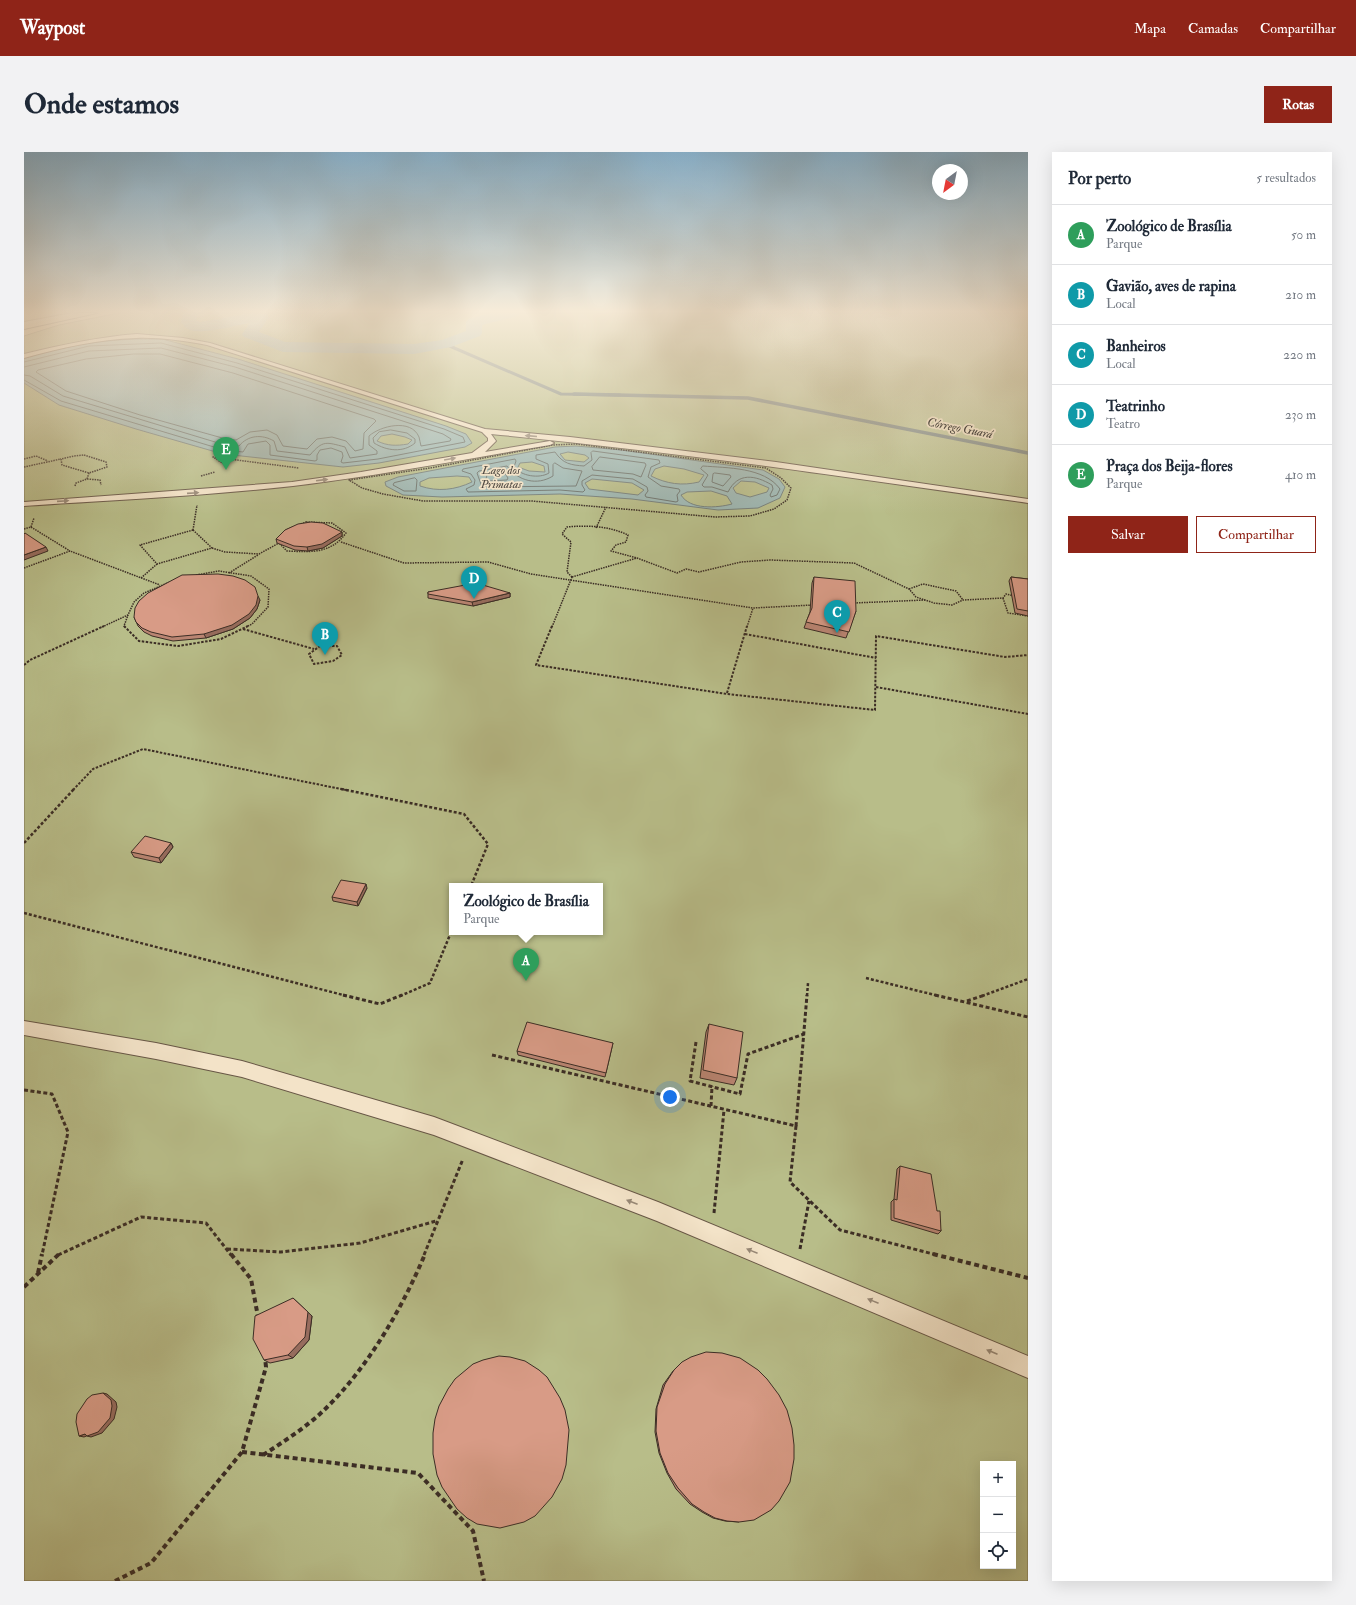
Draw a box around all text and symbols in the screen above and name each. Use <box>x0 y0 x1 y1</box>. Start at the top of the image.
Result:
text: Waypost <box>20 16 85 40</box>
text: Mapa <box>1134 20 1166 37</box>
text: Camadas <box>1188 20 1238 37</box>
text: Compartilhar <box>1260 20 1336 37</box>
button: Rotas <box>1264 86 1332 123</box>
text: Onde estamos <box>24 87 179 122</box>
north arrow <box>932 164 968 200</box>
text: Por perto <box>1068 168 1131 189</box>
text: 5 resultados <box>1256 170 1316 186</box>
text: Zoológico de Brasília <box>1106 217 1232 236</box>
text: A <box>1077 227 1085 243</box>
text: 50 m <box>1291 227 1316 243</box>
text: Parque <box>1106 236 1142 252</box>
text: Gavião, aves de rapina <box>1106 277 1236 296</box>
text: B <box>1077 287 1085 303</box>
text: 210 m <box>1285 287 1316 303</box>
text: Local <box>1106 296 1136 312</box>
text: Banheiros <box>1106 337 1166 356</box>
text: C <box>1076 347 1086 363</box>
text: 220 m <box>1283 347 1316 363</box>
text: Local <box>1106 356 1136 372</box>
text: Teatrinho <box>1106 397 1165 416</box>
text: D <box>1076 407 1086 423</box>
text: 230 m <box>1285 407 1316 423</box>
water label: Córrego Guará <box>926 415 995 442</box>
text: Teatro <box>1106 416 1140 432</box>
one-way arrow <box>525 433 537 439</box>
pin: E <box>213 437 239 470</box>
one-way arrow <box>444 456 456 462</box>
text: Praça dos Beija-flores <box>1106 457 1233 476</box>
water label: Lago dos Primatas <box>479 463 522 492</box>
text: E <box>1076 467 1086 483</box>
text: 410 m <box>1285 467 1316 483</box>
text: Parque <box>1106 476 1142 492</box>
one-way arrow <box>316 477 328 483</box>
one-way arrow <box>187 490 199 497</box>
one-way arrow <box>57 498 69 505</box>
button: Salvar <box>1068 516 1188 553</box>
button: Compartilhar <box>1196 516 1316 553</box>
pin: D <box>461 566 487 599</box>
pin: C <box>824 600 850 633</box>
pin: B <box>312 622 338 655</box>
popup <box>449 883 603 935</box>
text: Zoológico de Brasília <box>463 892 589 911</box>
text: Parque <box>463 911 500 927</box>
pin: A <box>513 948 539 981</box>
your location <box>660 1087 680 1107</box>
one-way arrow <box>625 1199 637 1205</box>
one-way arrow <box>747 1248 758 1254</box>
one-way arrow <box>867 1298 878 1304</box>
one-way arrow <box>986 1348 998 1354</box>
map controls <box>980 1461 1016 1569</box>
button: + <box>980 1461 1016 1497</box>
button: − <box>980 1497 1016 1533</box>
button: locate <box>980 1533 1016 1569</box>

